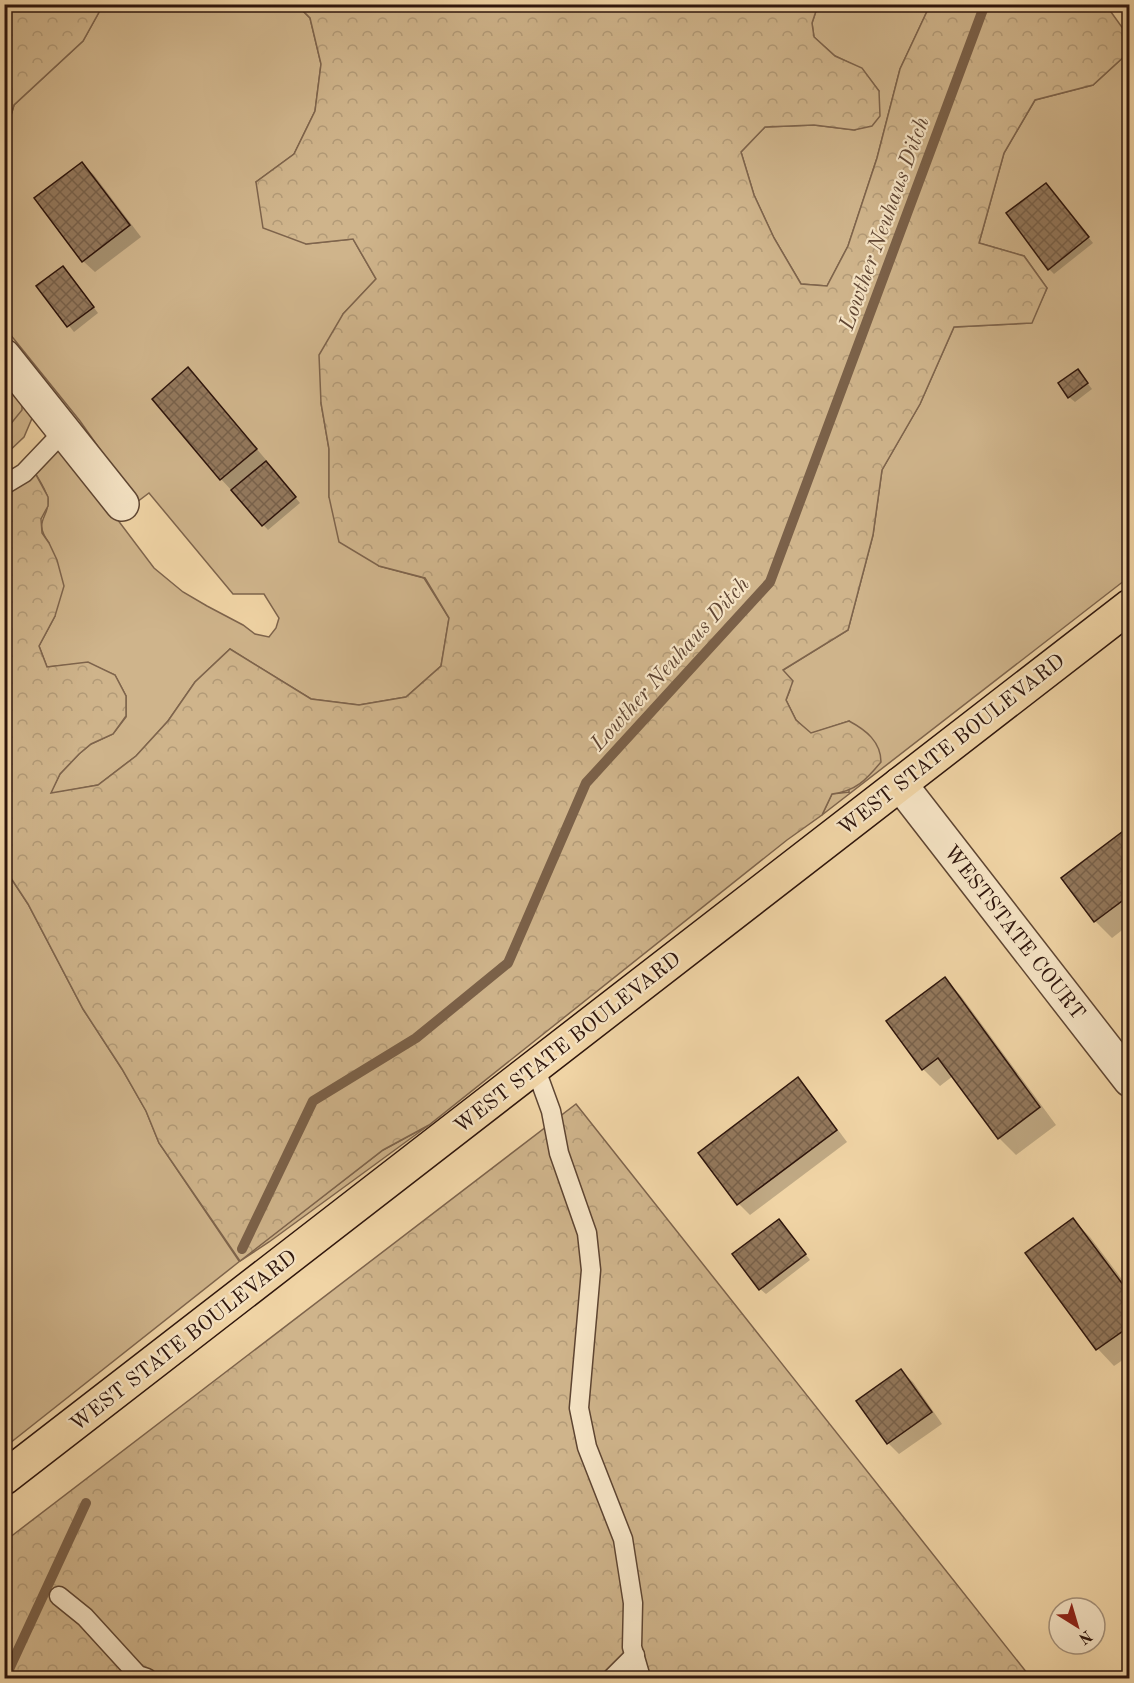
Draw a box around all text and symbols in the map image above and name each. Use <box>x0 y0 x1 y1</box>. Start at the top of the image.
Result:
water label: Lowther Neuhaus Ditch <box>836 114 934 334</box>
water label: Lowther Neuhaus Ditch <box>586 573 754 756</box>
street label: WEST STATE BOULEVARD <box>835 650 1069 840</box>
street label: WESTSTATE COURT <box>939 842 1088 1024</box>
street label: WEST STATE BOULEVARD <box>451 948 685 1138</box>
street label: WEST STATE BOULEVARD <box>67 1246 301 1436</box>
north arrow <box>1047 1596 1107 1656</box>
text: N <box>1075 1626 1095 1647</box>

